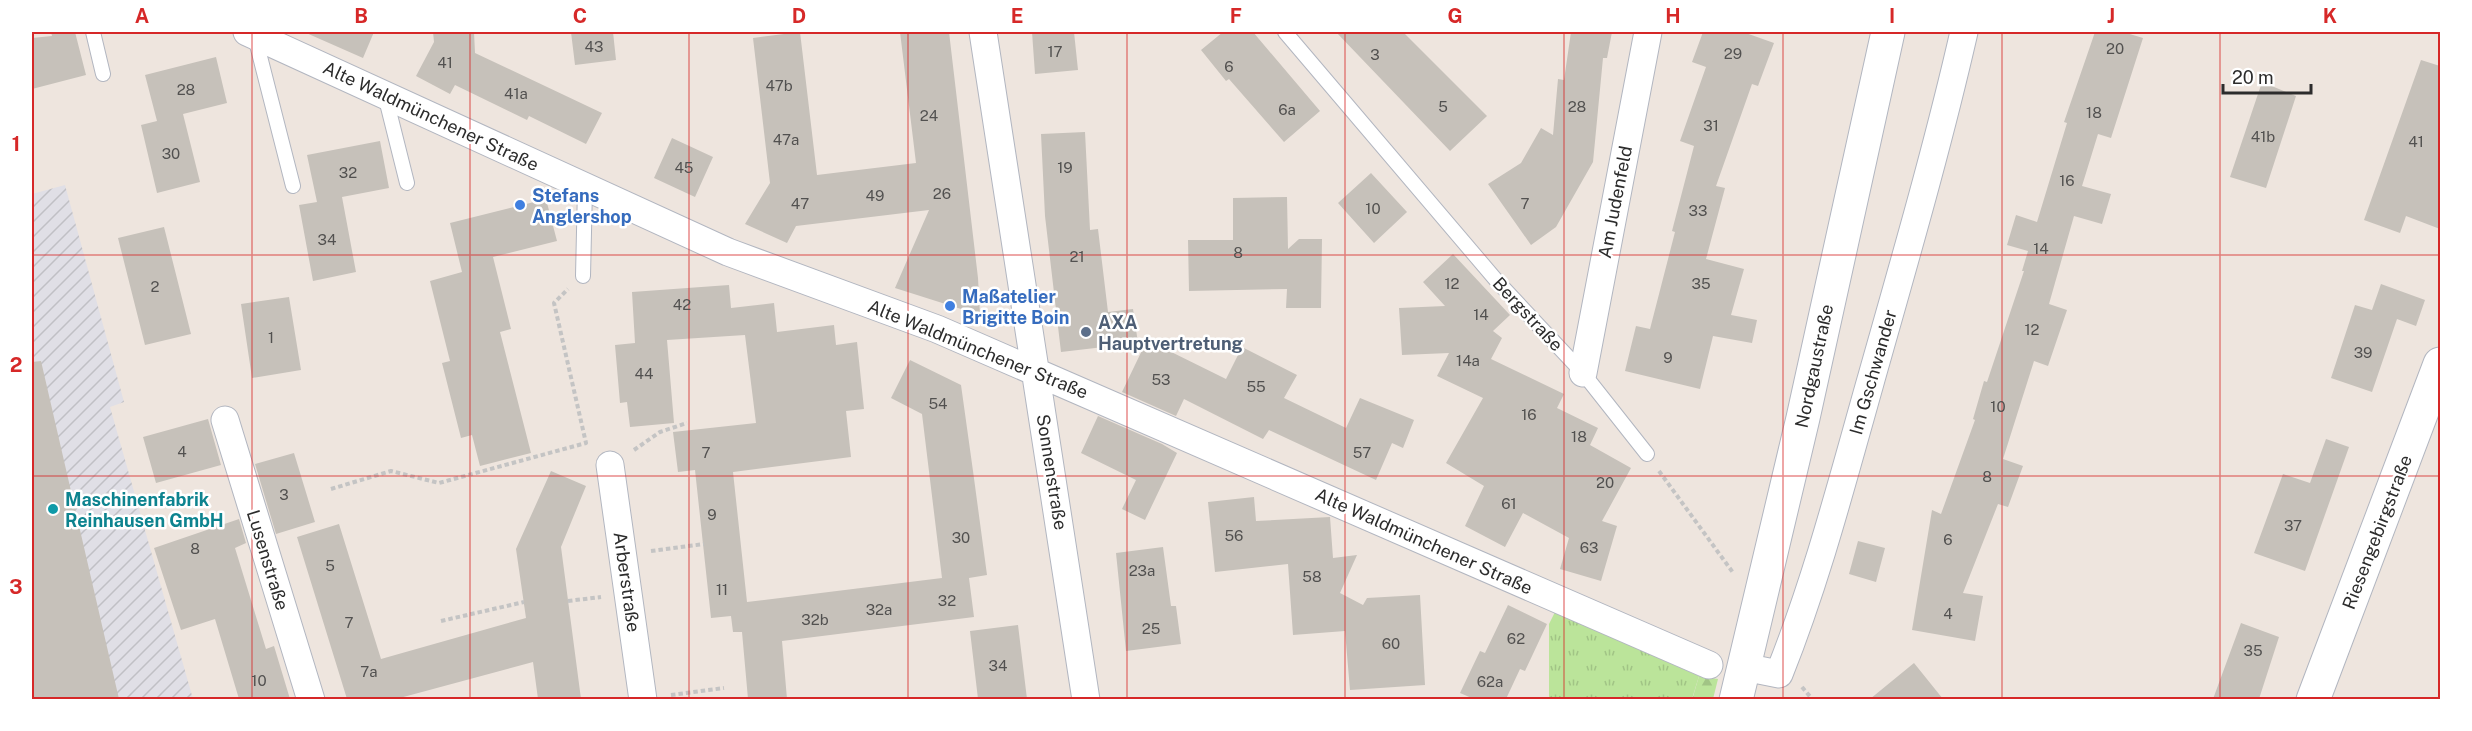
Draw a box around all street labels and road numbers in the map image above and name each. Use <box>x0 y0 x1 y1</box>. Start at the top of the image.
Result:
street label: Alte Waldmünchener Straße <box>320 57 542 175</box>
street label: Am Judenfeld <box>1594 144 1636 260</box>
street label: Bergstraße <box>1488 273 1568 355</box>
street label: Alte Waldmünchener Straße <box>865 295 1091 403</box>
street label: Nordgaustraße <box>1791 302 1837 430</box>
street label: Im Gschwander <box>1845 307 1901 437</box>
street label: Sonnenstraße <box>1032 413 1072 531</box>
street label: Riesengebirgstraße <box>2338 452 2416 612</box>
street label: Alte Waldmünchener Straße <box>1312 484 1536 598</box>
street label: Lusenstraße <box>243 507 293 613</box>
street label: Arberstraße <box>610 530 644 634</box>

